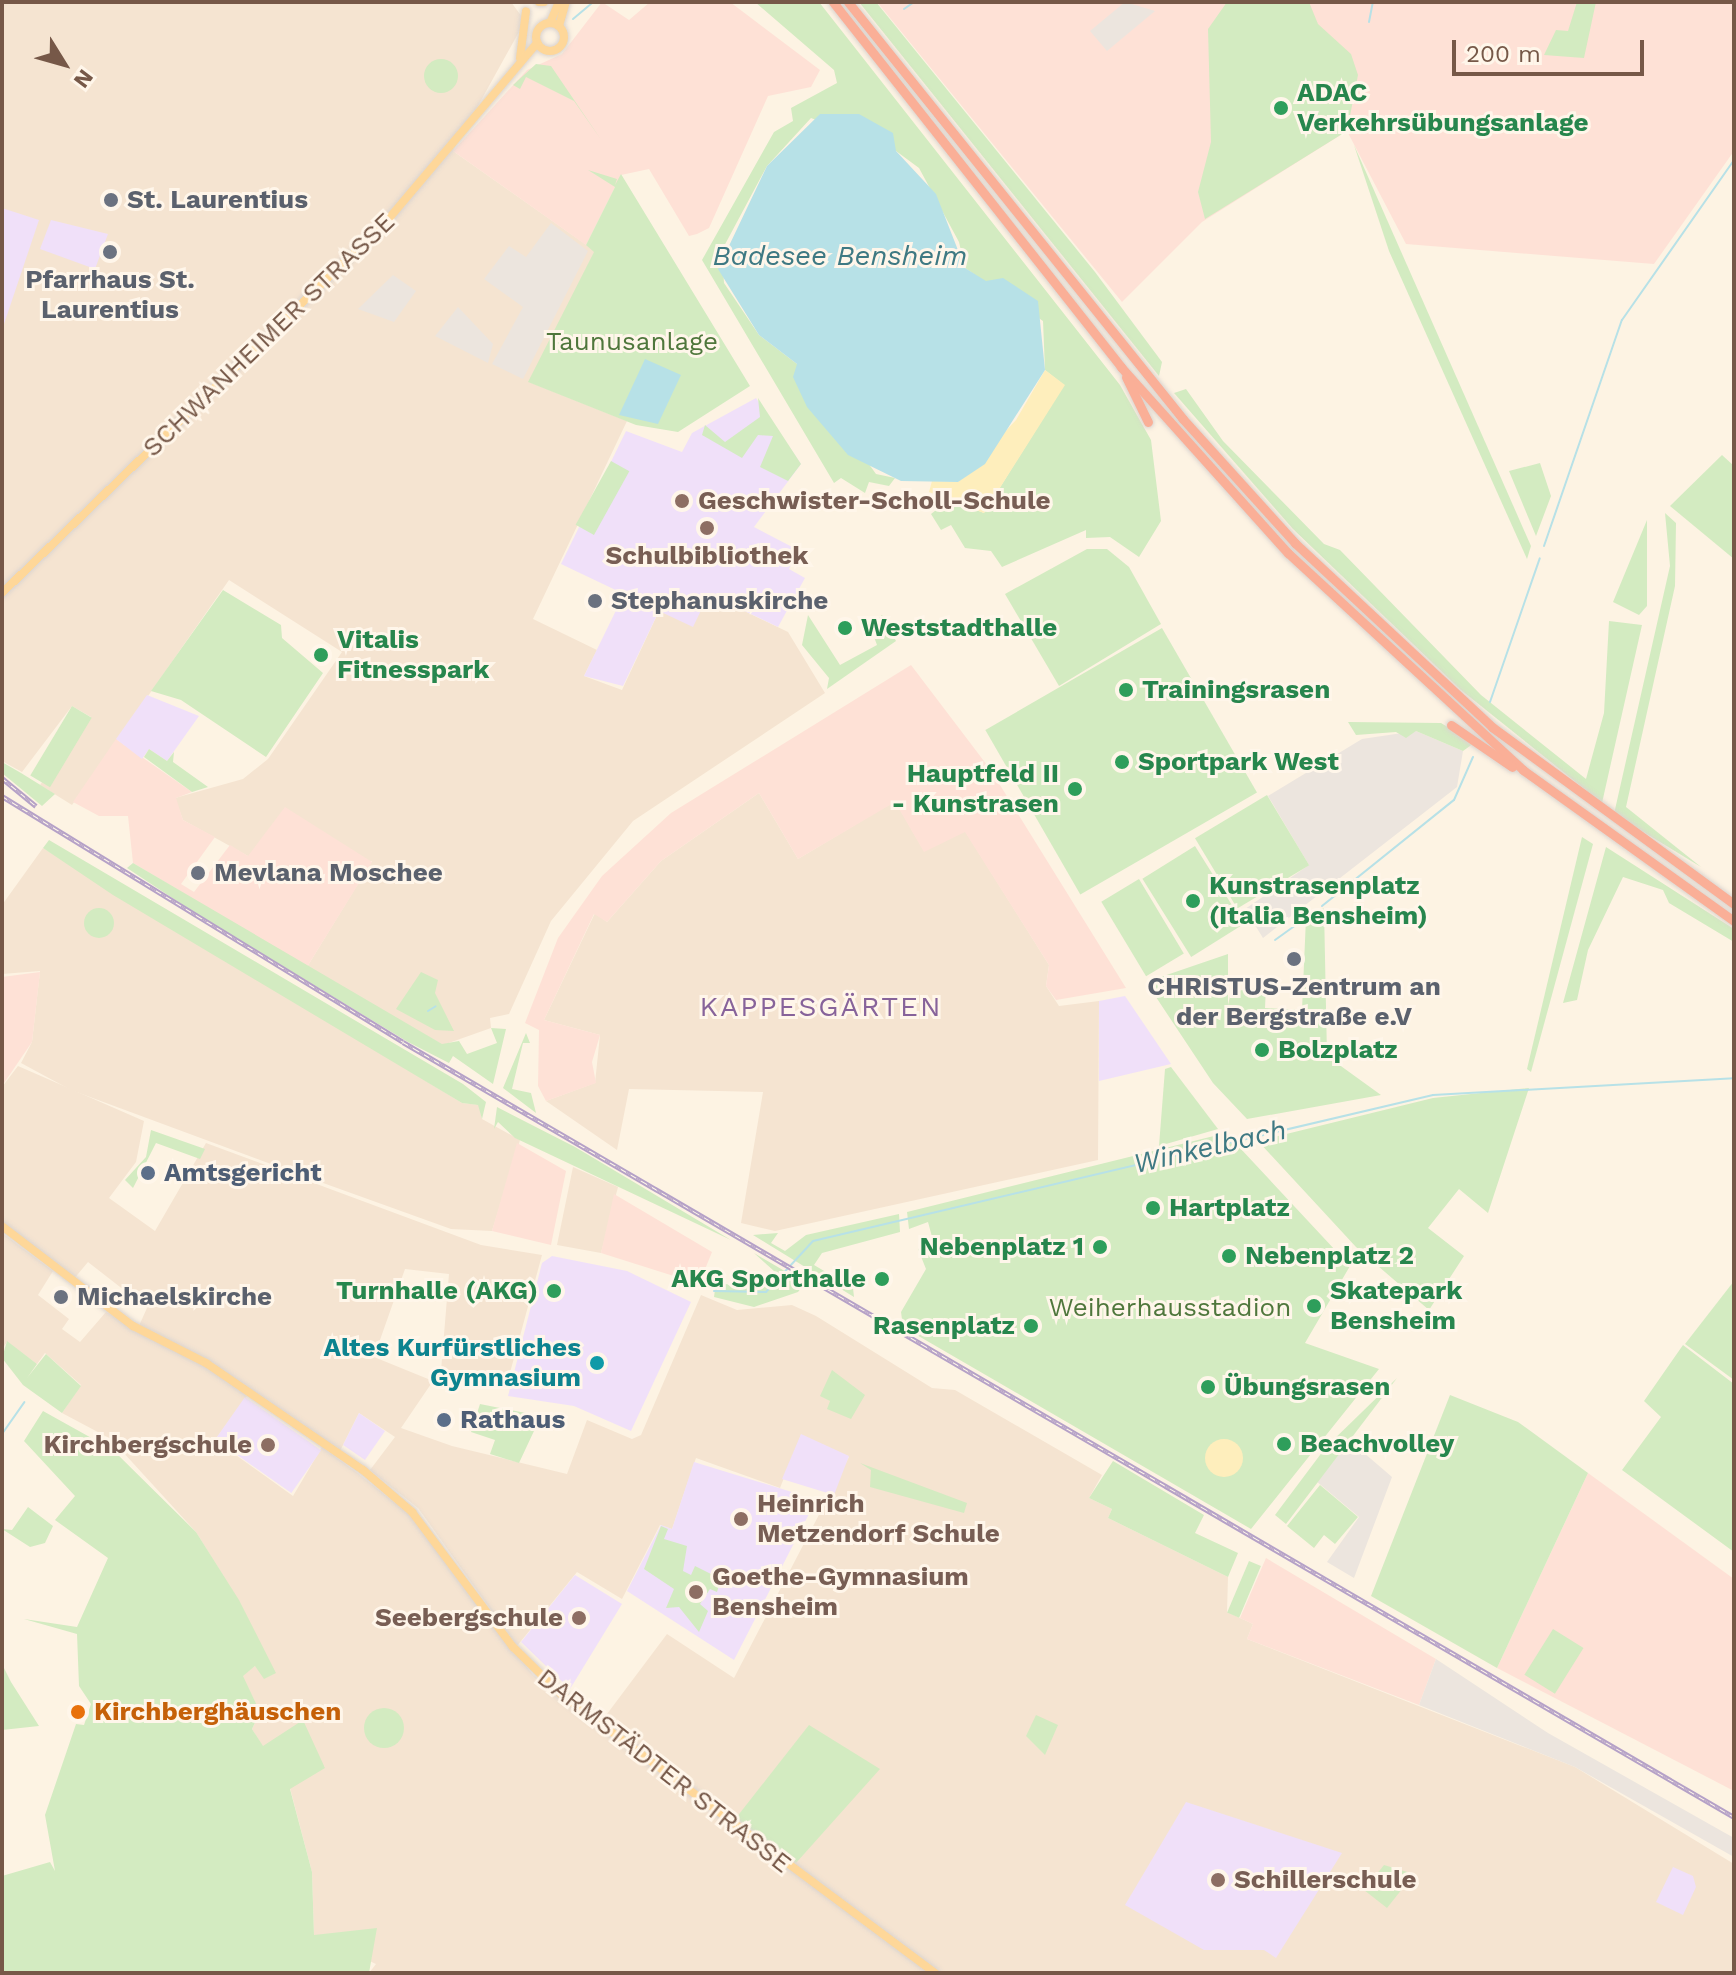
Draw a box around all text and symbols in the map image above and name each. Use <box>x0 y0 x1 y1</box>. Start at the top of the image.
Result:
north arrow <box>24 24 104 104</box>
scale bar <box>1456 24 1648 74</box>
text: 200 m <box>1466 40 1541 68</box>
text: N <box>69 65 98 93</box>
place label: ADAC Verkehrsübungsanlage <box>1297 77 1589 138</box>
marker: ADAC Verkehrsübungsanlage <box>1272 99 1290 117</box>
place label: St. Laurentius <box>127 184 308 216</box>
marker: St. Laurentius <box>102 191 120 209</box>
street label: SCHWANHEIMER STRASSE <box>137 206 401 464</box>
water label: Badesee Bensheim <box>712 239 968 273</box>
marker: Pfarrhaus St. Laurentius <box>101 243 119 261</box>
place label: Pfarrhaus St. Laurentius <box>25 264 195 326</box>
park label: Taunusanlage <box>546 326 718 358</box>
place label: Geschwister-Scholl-Schule <box>698 485 1051 517</box>
marker: Geschwister-Scholl-Schule <box>673 492 691 510</box>
marker: Schulbibliothek <box>698 519 716 537</box>
place label: Schulbibliothek <box>606 540 808 572</box>
place label: Stephanuskirche <box>611 585 828 617</box>
marker: Stephanuskirche <box>586 592 604 610</box>
place label: Weststadthalle <box>861 612 1057 644</box>
marker: Weststadthalle <box>836 619 854 637</box>
place label: Vitalis Fitnesspark <box>337 624 489 686</box>
marker: Vitalis Fitnesspark <box>312 646 330 664</box>
place label: Trainingsrasen <box>1142 674 1330 706</box>
marker: Trainingsrasen <box>1117 681 1135 699</box>
place label: Sportpark West <box>1138 746 1340 778</box>
marker: Sportpark West <box>1113 753 1131 771</box>
place label: Hauptfeld II - Kunstrasen <box>892 758 1059 820</box>
marker: Hauptfeld II - Kunstrasen <box>1066 780 1084 798</box>
place label: Mevlana Moschee <box>214 857 443 889</box>
marker: Mevlana Moschee <box>189 864 207 882</box>
place label: Kunstrasenplatz (Italia Bensheim) <box>1209 870 1428 932</box>
marker: Kunstrasenplatz (Italia Bensheim) <box>1184 892 1202 910</box>
marker: CHRISTUS-Zentrum an der Bergstraße e.V <box>1285 950 1303 968</box>
place label: CHRISTUS-Zentrum an der Bergstraße e.V <box>1147 971 1441 1032</box>
district label: KAPPESGÄRTEN <box>700 990 942 1024</box>
place label: Bolzplatz <box>1278 1034 1398 1066</box>
marker: Bolzplatz <box>1253 1041 1271 1059</box>
water label: Winkelbach <box>1130 1113 1290 1181</box>
place label: Amtsgericht <box>164 1157 322 1189</box>
marker: Amtsgericht <box>139 1164 157 1182</box>
place label: Hartplatz <box>1169 1192 1290 1224</box>
marker: Hartplatz <box>1144 1199 1162 1217</box>
place label: Nebenplatz 1 <box>919 1231 1084 1263</box>
marker: Nebenplatz 1 <box>1091 1238 1109 1256</box>
place label: Nebenplatz 2 <box>1245 1240 1414 1272</box>
marker: Nebenplatz 2 <box>1220 1247 1238 1265</box>
place label: AKG Sporthalle <box>671 1263 866 1295</box>
marker: AKG Sporthalle <box>873 1270 891 1288</box>
place label: Turnhalle (AKG) <box>336 1275 538 1307</box>
place label: Skatepark Bensheim <box>1330 1275 1462 1336</box>
place label: Michaelskirche <box>77 1281 272 1313</box>
marker: Turnhalle (AKG) <box>545 1282 563 1300</box>
marker: Michaelskirche <box>52 1288 70 1306</box>
park label: Weiherhausstadion <box>1049 1292 1291 1324</box>
marker: Skatepark Bensheim <box>1305 1297 1323 1315</box>
place label: Rasenplatz <box>873 1310 1015 1342</box>
marker: Rasenplatz <box>1022 1317 1040 1335</box>
place label: Altes Kurfürstliches Gymnasium <box>323 1332 581 1394</box>
marker: Altes Kurfürstliches Gymnasium <box>588 1354 606 1372</box>
place label: Übungsrasen <box>1224 1371 1390 1403</box>
marker: Übungsrasen <box>1199 1378 1217 1396</box>
place label: Rathaus <box>460 1404 565 1436</box>
marker: Rathaus <box>435 1411 453 1429</box>
place label: Beachvolley <box>1300 1428 1455 1460</box>
place label: Kirchbergschule <box>43 1429 252 1461</box>
marker: Beachvolley <box>1275 1435 1293 1453</box>
marker: Kirchbergschule <box>259 1436 277 1454</box>
place label: Heinrich Metzendorf Schule <box>757 1488 1000 1550</box>
marker: Heinrich Metzendorf Schule <box>732 1510 750 1528</box>
place label: Goethe-Gymnasium Bensheim <box>712 1561 969 1622</box>
marker: Goethe-Gymnasium Bensheim <box>687 1583 705 1601</box>
place label: Seebergschule <box>375 1602 563 1634</box>
marker: Seebergschule <box>570 1609 588 1627</box>
street label: DARMSTÄDTER STRASSE <box>531 1662 797 1880</box>
place label: Kirchberghäuschen <box>94 1696 341 1728</box>
marker: Kirchberghäuschen <box>69 1703 87 1721</box>
place label: Schillerschule <box>1234 1864 1417 1896</box>
marker: Schillerschule <box>1209 1871 1227 1889</box>

